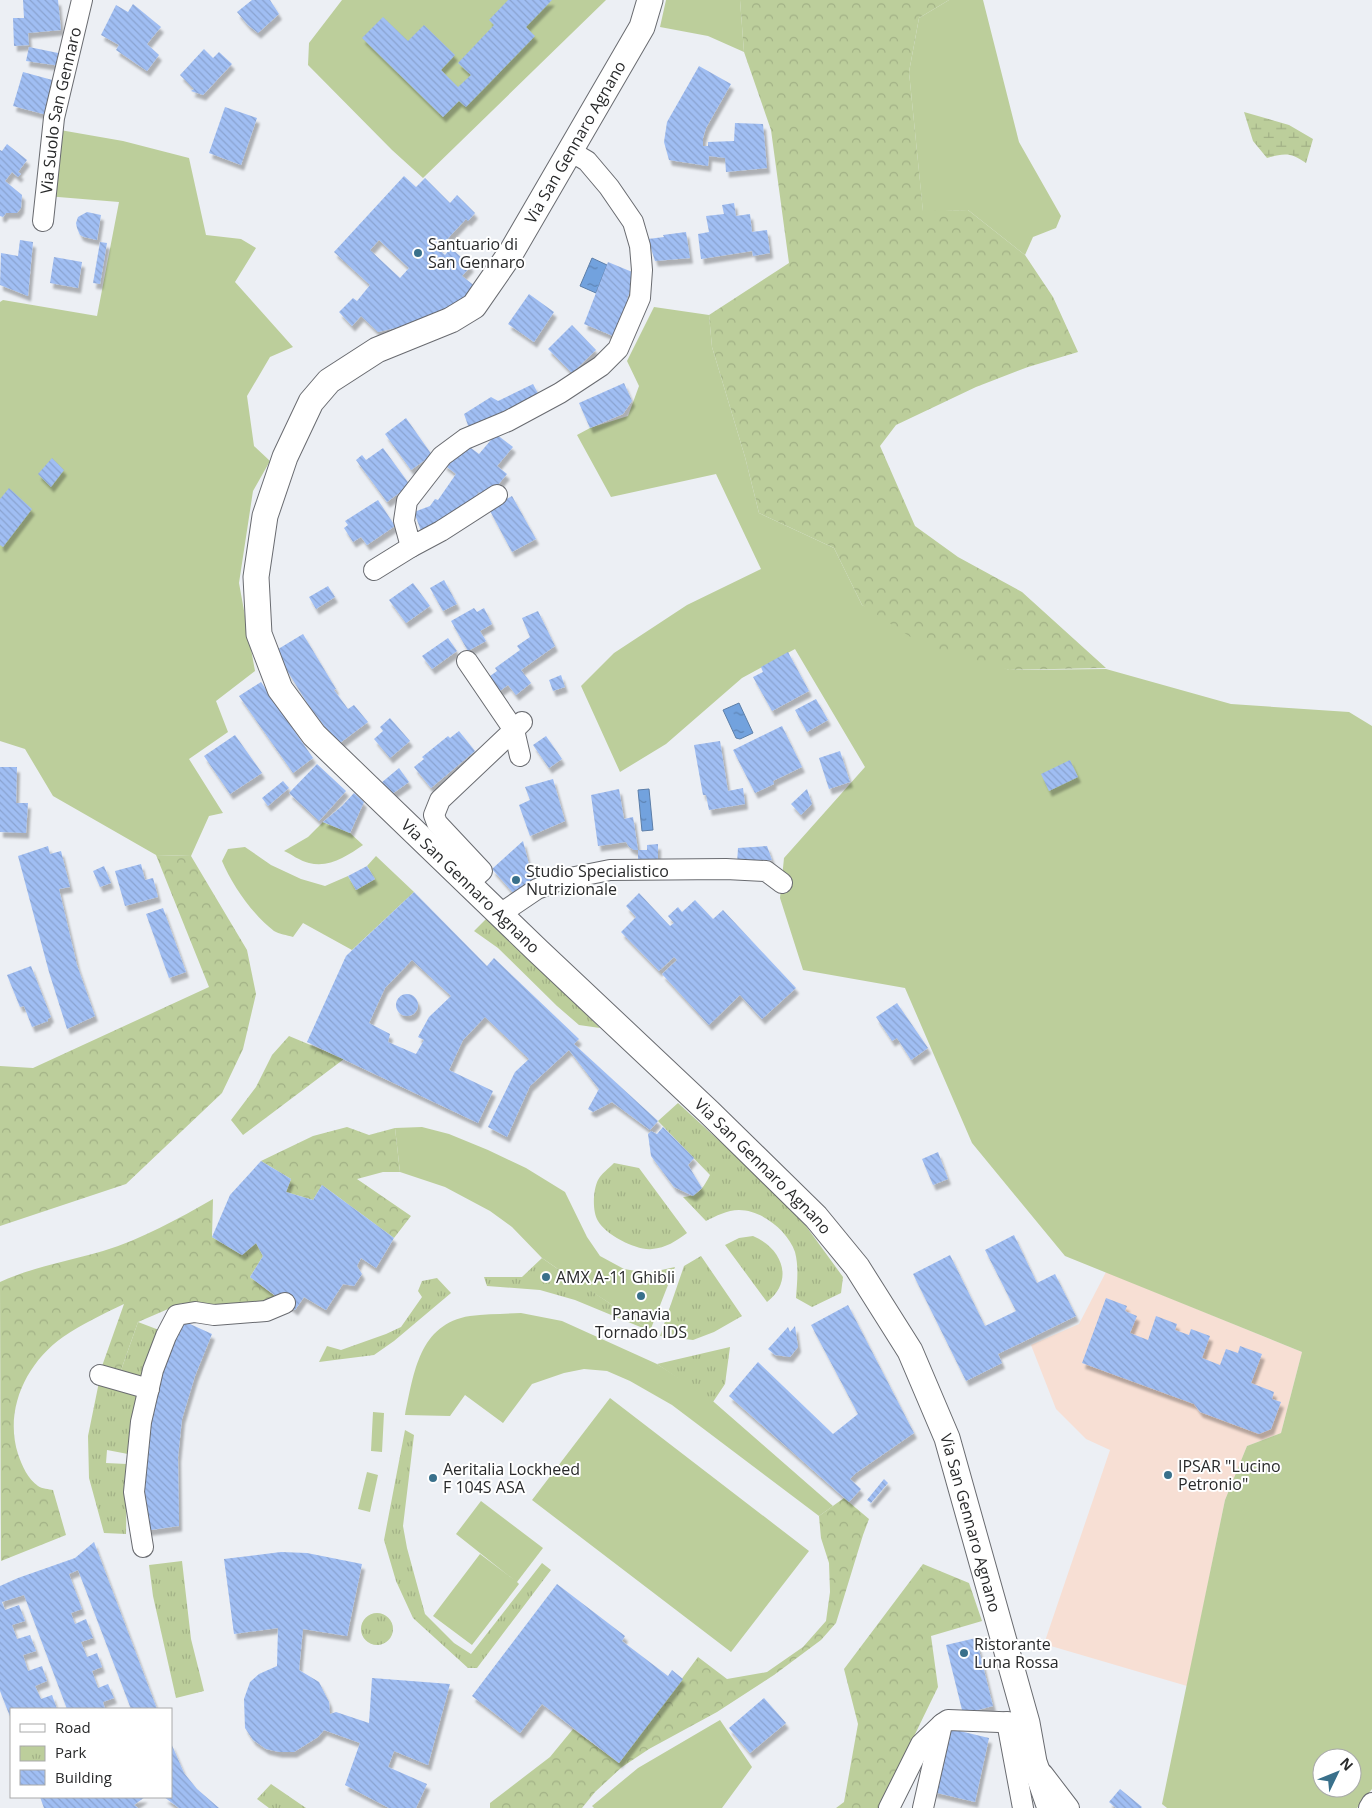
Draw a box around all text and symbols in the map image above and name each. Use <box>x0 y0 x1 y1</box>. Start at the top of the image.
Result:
street label: Via Suolo San Gennaro <box>35 25 86 195</box>
street label: Via San Gennaro Agnano <box>519 57 631 227</box>
place label: Santuario di San Gennaro <box>428 233 525 273</box>
marker: Santuario di San Gennaro <box>412 247 424 259</box>
street label: Via San Gennaro Agnano <box>396 814 545 958</box>
place label: Studio Specialistico Nutrizionale <box>526 860 669 900</box>
marker: Studio Specialistico Nutrizionale <box>510 874 522 886</box>
street label: Via San Gennaro Agnano <box>690 1093 836 1239</box>
place label: AMX A-11 Ghibli <box>556 1266 675 1288</box>
marker: AMX A-11 Ghibli <box>540 1271 552 1283</box>
marker: Panavia Tornado IDS <box>635 1290 647 1302</box>
place label: Panavia Tornado IDS <box>595 1303 687 1343</box>
street label: Via San Gennaro Agnano <box>935 1431 1006 1615</box>
place label: IPSAR "Lucino Petronio" <box>1178 1455 1281 1495</box>
place label: Aeritalia Lockheed F 104S ASA <box>443 1458 580 1498</box>
marker: IPSAR "Lucino Petronio" <box>1162 1469 1174 1481</box>
marker: Aeritalia Lockheed F 104S ASA <box>427 1472 439 1484</box>
place label: Ristorante Luna Rossa <box>974 1633 1059 1673</box>
marker: Ristorante Luna Rossa <box>958 1647 970 1659</box>
legend <box>10 1708 172 1798</box>
text: Road <box>55 1717 91 1737</box>
text: Park <box>55 1742 86 1762</box>
north arrow <box>1312 1748 1362 1798</box>
text: N <box>1336 1753 1358 1774</box>
text: Building <box>55 1767 112 1787</box>

